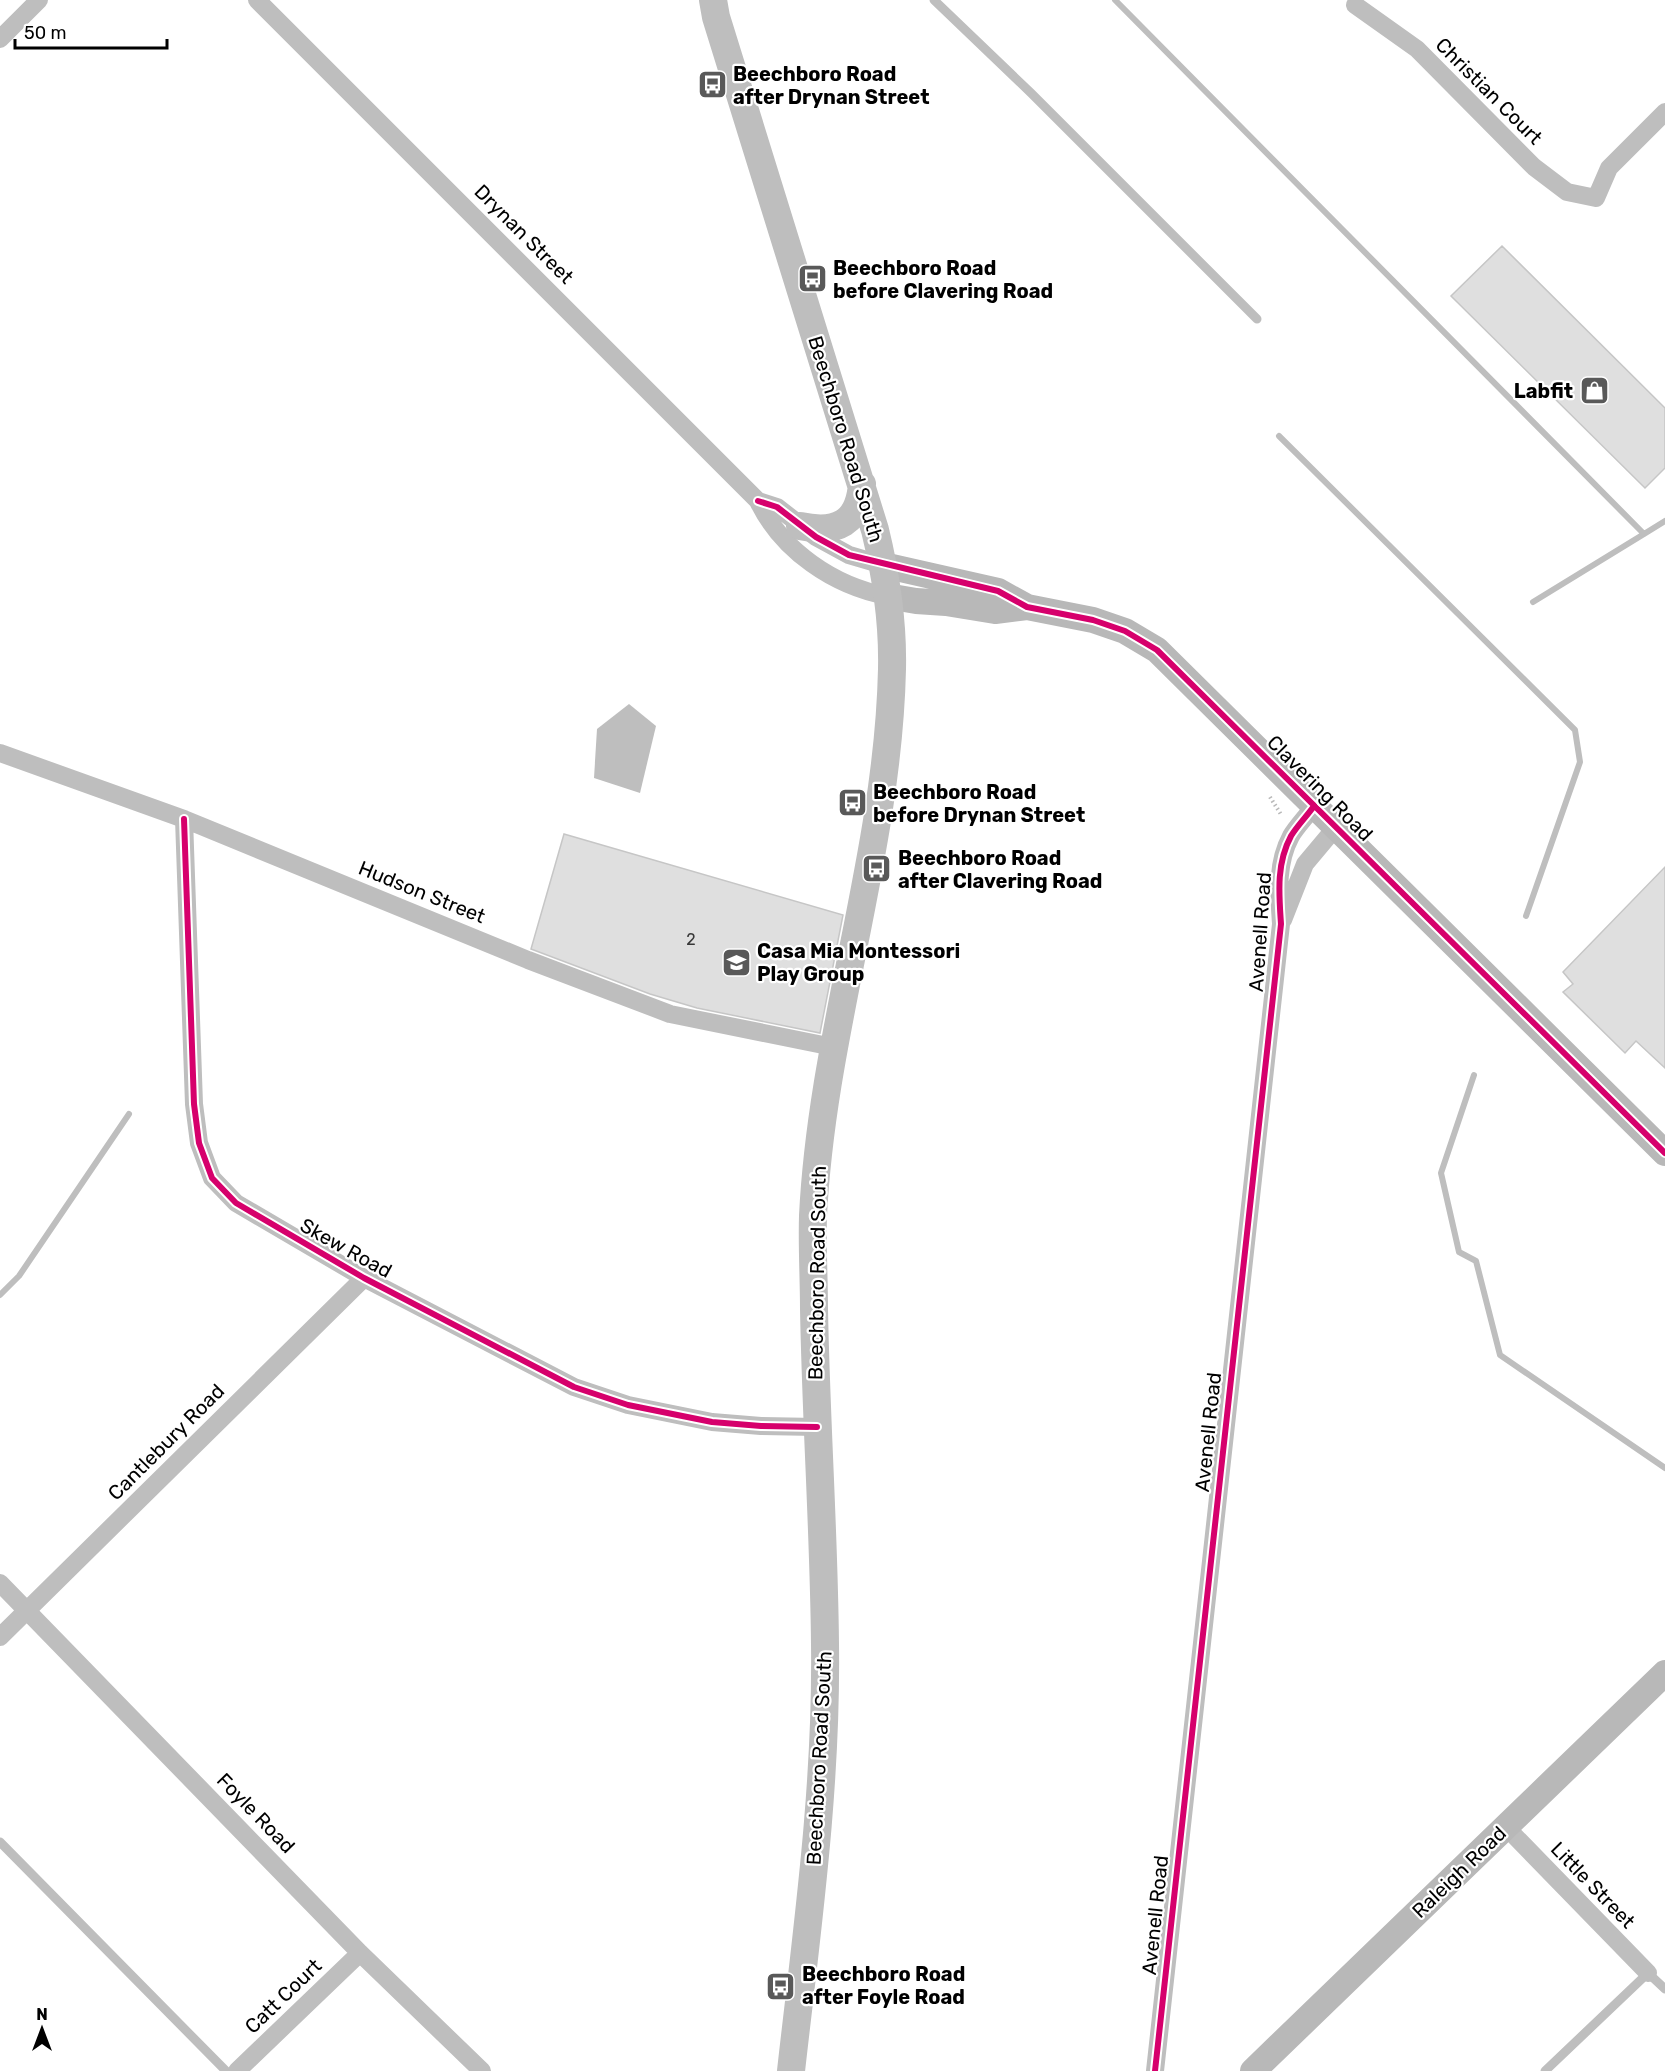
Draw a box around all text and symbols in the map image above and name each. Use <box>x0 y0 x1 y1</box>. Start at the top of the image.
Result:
scale bar <box>15 12 166 50</box>
text: 50 m <box>24 22 67 44</box>
street label: Christian Court <box>1431 33 1547 149</box>
place label: Beechboro Road after Drynan Street <box>733 62 930 109</box>
bus stop icon: Beechboro Road after Drynan Street <box>696 69 728 101</box>
street label: Drynan Street <box>469 179 579 289</box>
place label: Beechboro Road before Clavering Road <box>833 256 1053 303</box>
bus stop icon: Beechboro Road before Clavering Road <box>796 263 828 295</box>
street label: Beechboro Road South <box>803 333 889 545</box>
shop icon: Labfit <box>1578 375 1610 407</box>
place label: Labfit <box>1514 379 1573 403</box>
street label: Clavering Road <box>1262 730 1378 846</box>
place label: Beechboro Road before Drynan Street <box>873 780 1085 827</box>
bus stop icon: Beechboro Road before Drynan Street <box>836 787 868 819</box>
place label: Beechboro Road after Clavering Road <box>898 846 1102 893</box>
bus stop icon: Beechboro Road after Clavering Road <box>861 853 893 885</box>
street label: Hudson Street <box>355 856 489 928</box>
street label: Avenell Road <box>1244 871 1276 993</box>
house number: 2 <box>686 930 696 949</box>
place label: Casa Mia Montessori Play Group <box>757 939 960 986</box>
school or university icon: Casa Mia Montessori Play Group <box>720 946 752 978</box>
street label: Beechboro Road South <box>803 1166 831 1380</box>
street label: Skew Road <box>296 1213 396 1283</box>
street label: Avenell Road <box>1190 1371 1226 1493</box>
street label: Cantlebury Road <box>103 1379 229 1505</box>
street label: Beechboro Road South <box>801 1650 837 1866</box>
street label: Foyle Road <box>212 1768 300 1858</box>
street label: Raleigh Road <box>1407 1821 1511 1923</box>
street label: Little Street <box>1546 1837 1640 1933</box>
street label: Avenell Road <box>1137 1854 1173 1976</box>
street label: Catt Court <box>240 1954 326 2038</box>
place label: Beechboro Road after Foyle Road <box>802 1962 965 2009</box>
bus stop icon: Beechboro Road after Foyle Road <box>765 1970 797 2002</box>
north arrow <box>12 1999 72 2059</box>
text: N <box>36 2005 48 2024</box>

